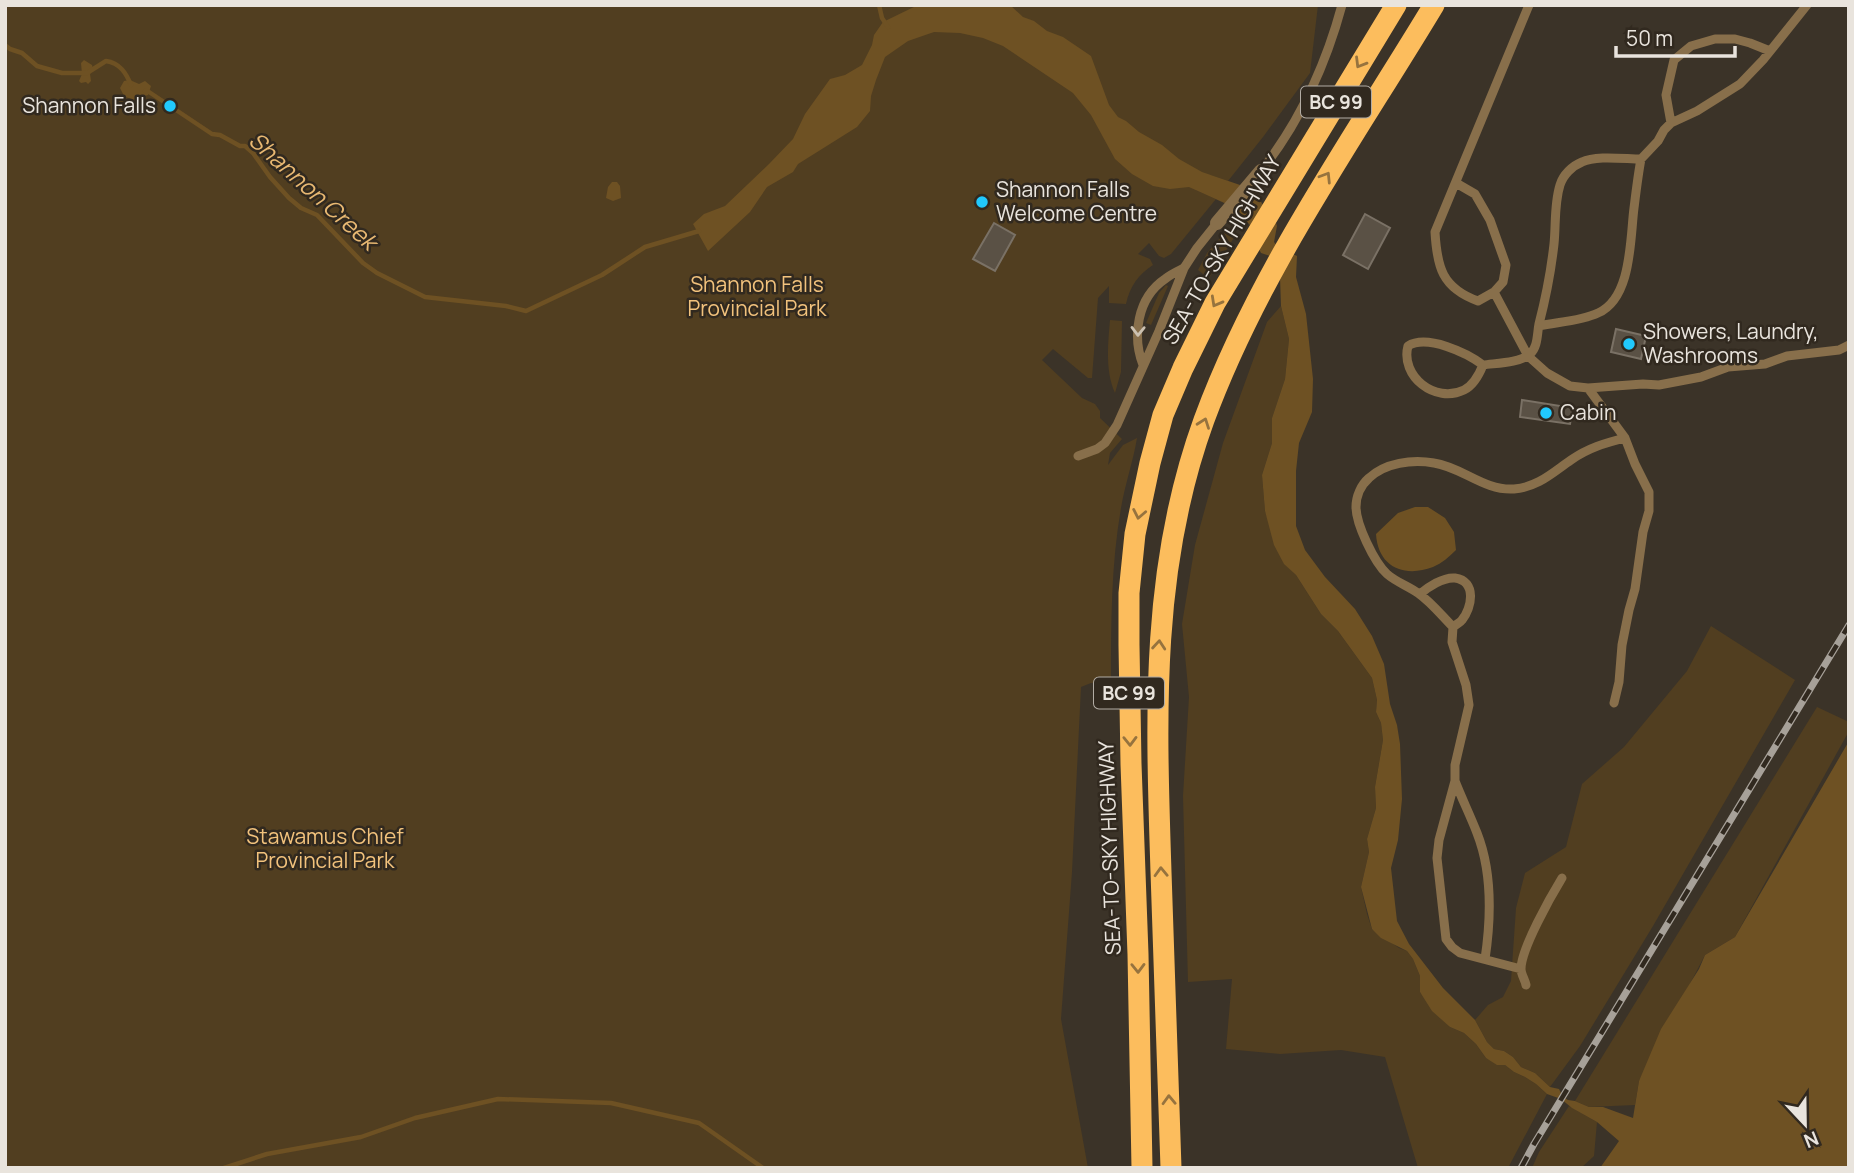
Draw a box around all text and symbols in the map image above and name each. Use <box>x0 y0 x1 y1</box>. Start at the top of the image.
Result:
scale bar <box>1616 14 1735 58</box>
text: 50 m <box>1626 24 1673 52</box>
one-way arrow <box>1356 56 1369 69</box>
road number: BC 99 <box>1301 86 1371 118</box>
place label: Shannon Falls <box>22 91 156 119</box>
marker: Shannon Falls <box>162 98 178 114</box>
water label: Shannon Creek <box>243 124 387 259</box>
street label: SEA-TO-SKY HIGHWAY <box>1155 149 1287 349</box>
one-way arrow <box>1317 171 1330 184</box>
place label: Shannon Falls Welcome Centre <box>996 175 1157 227</box>
marker: Shannon Falls Welcome Centre <box>974 194 990 210</box>
park label: Shannon Falls Provincial Park <box>688 270 827 322</box>
one-way arrow <box>1211 294 1225 307</box>
place label: Showers, Laundry, Washrooms <box>1643 317 1818 369</box>
one-way arrow <box>1130 327 1146 337</box>
marker: Showers, Laundry, Washrooms <box>1621 336 1637 352</box>
place label: Cabin <box>1560 398 1617 426</box>
marker: Cabin <box>1538 405 1554 421</box>
one-way arrow <box>1195 417 1209 429</box>
one-way arrow <box>1133 508 1148 520</box>
one-way arrow <box>1151 639 1166 650</box>
road number: BC 99 <box>1094 678 1164 708</box>
one-way arrow <box>1123 736 1138 747</box>
street label: SEA-TO-SKY HIGHWAY <box>1091 740 1127 956</box>
park label: Stawamus Chief Provincial Park <box>246 822 404 874</box>
one-way arrow <box>1154 866 1169 877</box>
one-way arrow <box>1131 963 1146 974</box>
north arrow <box>1770 1089 1840 1159</box>
one-way arrow <box>1161 1094 1176 1105</box>
text: N <box>1800 1125 1823 1154</box>

